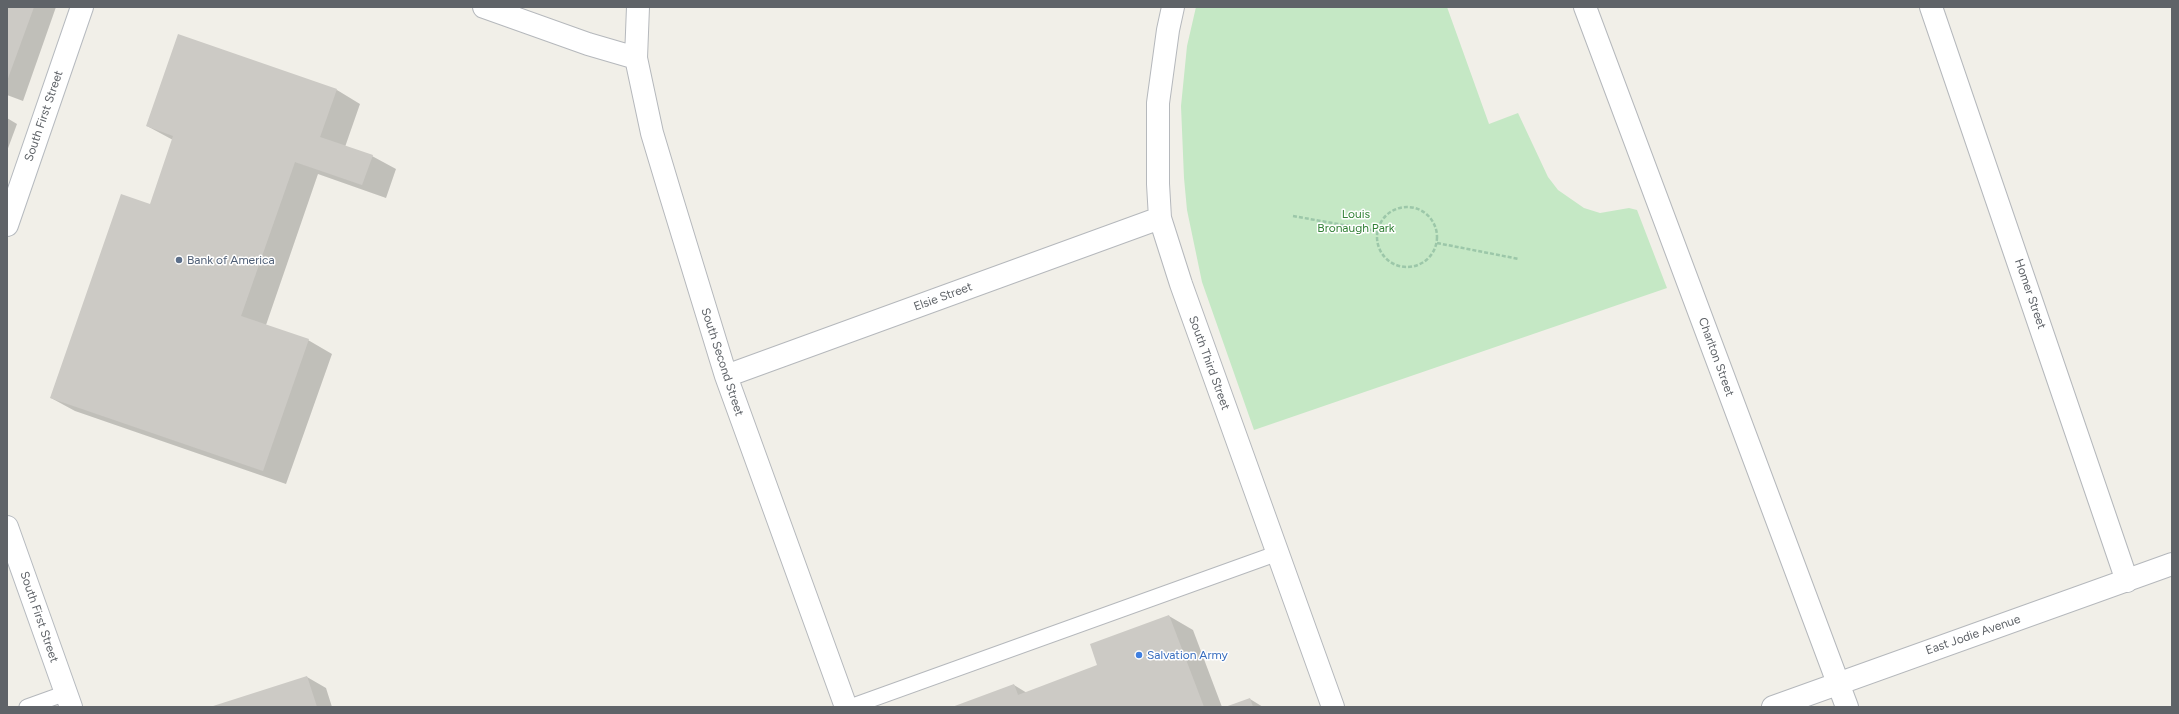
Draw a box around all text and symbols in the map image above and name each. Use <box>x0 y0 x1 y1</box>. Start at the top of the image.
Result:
street label: South First Street <box>22 69 66 163</box>
park label: Louis Bronaugh Park <box>1317 207 1395 235</box>
place label: Bank of America <box>187 253 275 267</box>
marker: Bank of America <box>174 255 184 265</box>
street label: Homer Street <box>2011 257 2049 331</box>
street label: Elsie Street <box>912 280 974 314</box>
street label: South Second Street <box>698 306 746 418</box>
street label: South Third Street <box>1185 314 1233 412</box>
street label: Charlton Street <box>1695 316 1737 398</box>
street label: South First Street <box>17 570 61 664</box>
street label: East Jodie Avenue <box>1924 612 2022 658</box>
place label: Salvation Army <box>1147 648 1228 662</box>
marker: Salvation Army <box>1134 650 1144 660</box>

